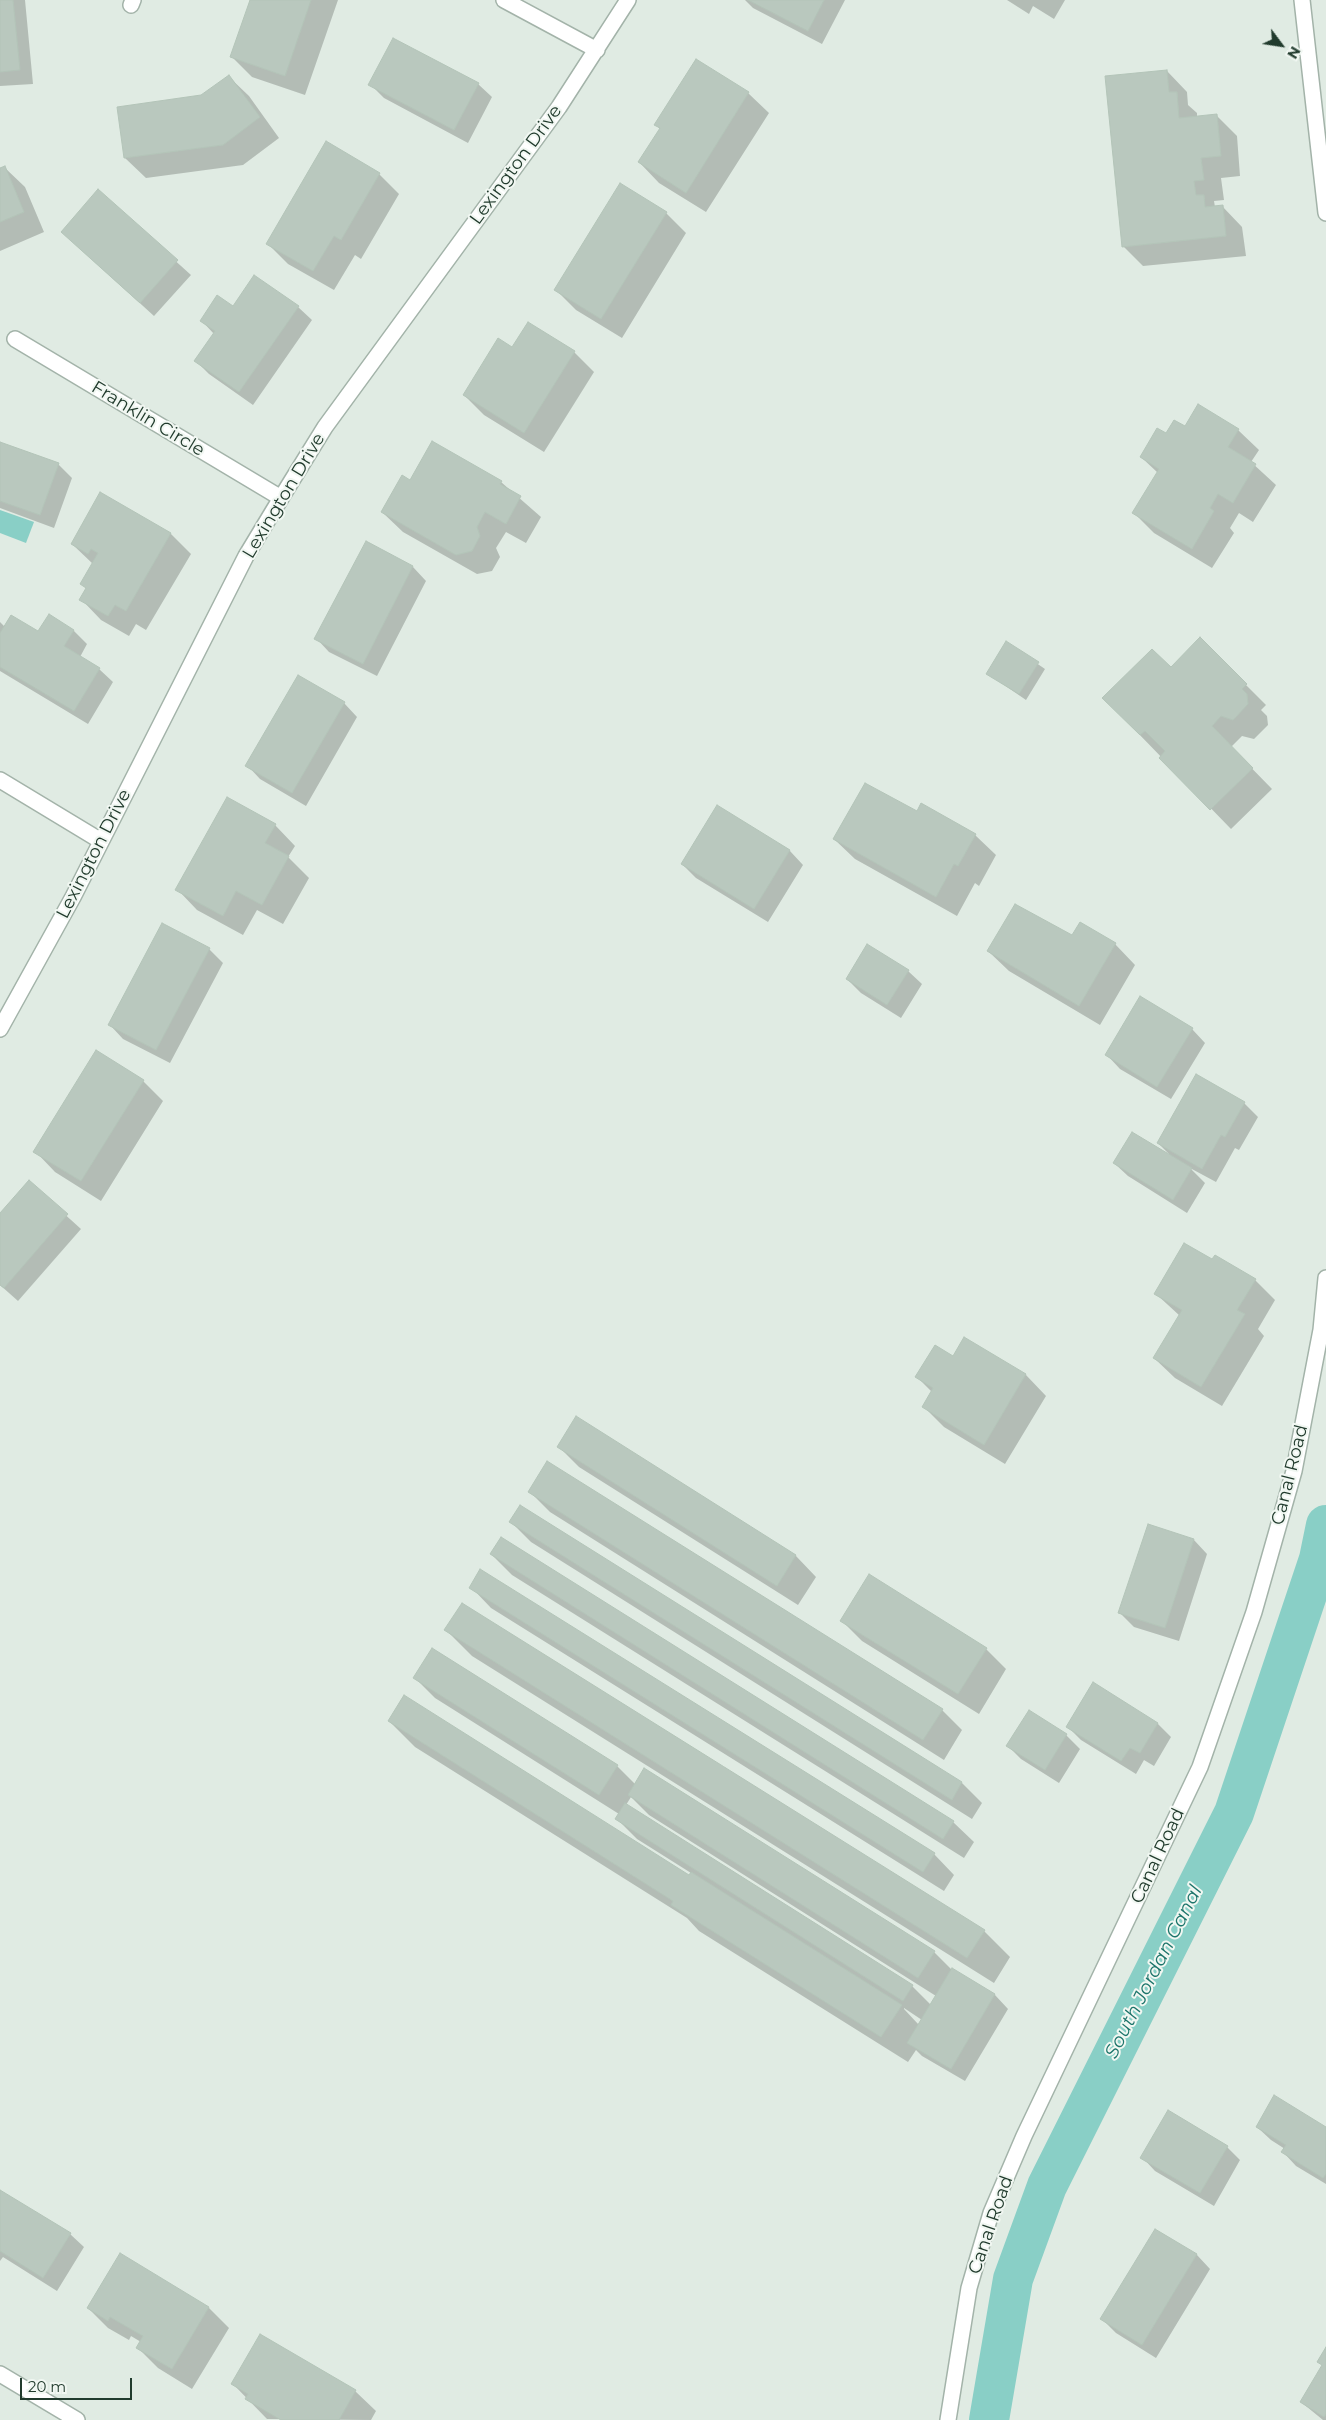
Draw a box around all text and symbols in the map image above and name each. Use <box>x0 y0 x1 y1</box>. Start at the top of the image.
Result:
north arrow <box>1256 20 1306 70</box>
text: N <box>1283 43 1304 62</box>
street label: Lexington Drive <box>465 101 567 229</box>
street label: Franklin Circle <box>88 377 208 461</box>
street label: Lexington Drive <box>238 429 330 563</box>
street label: Lexington Drive <box>52 786 136 922</box>
street label: Canal Road <box>1267 1423 1313 1527</box>
street label: Canal Road <box>1127 1805 1189 1907</box>
water label: South Jordan Canal <box>1100 1882 1208 2062</box>
street label: Canal Road <box>964 2173 1018 2277</box>
scale bar <box>22 2368 135 2400</box>
text: 20 m <box>28 2377 66 2396</box>

